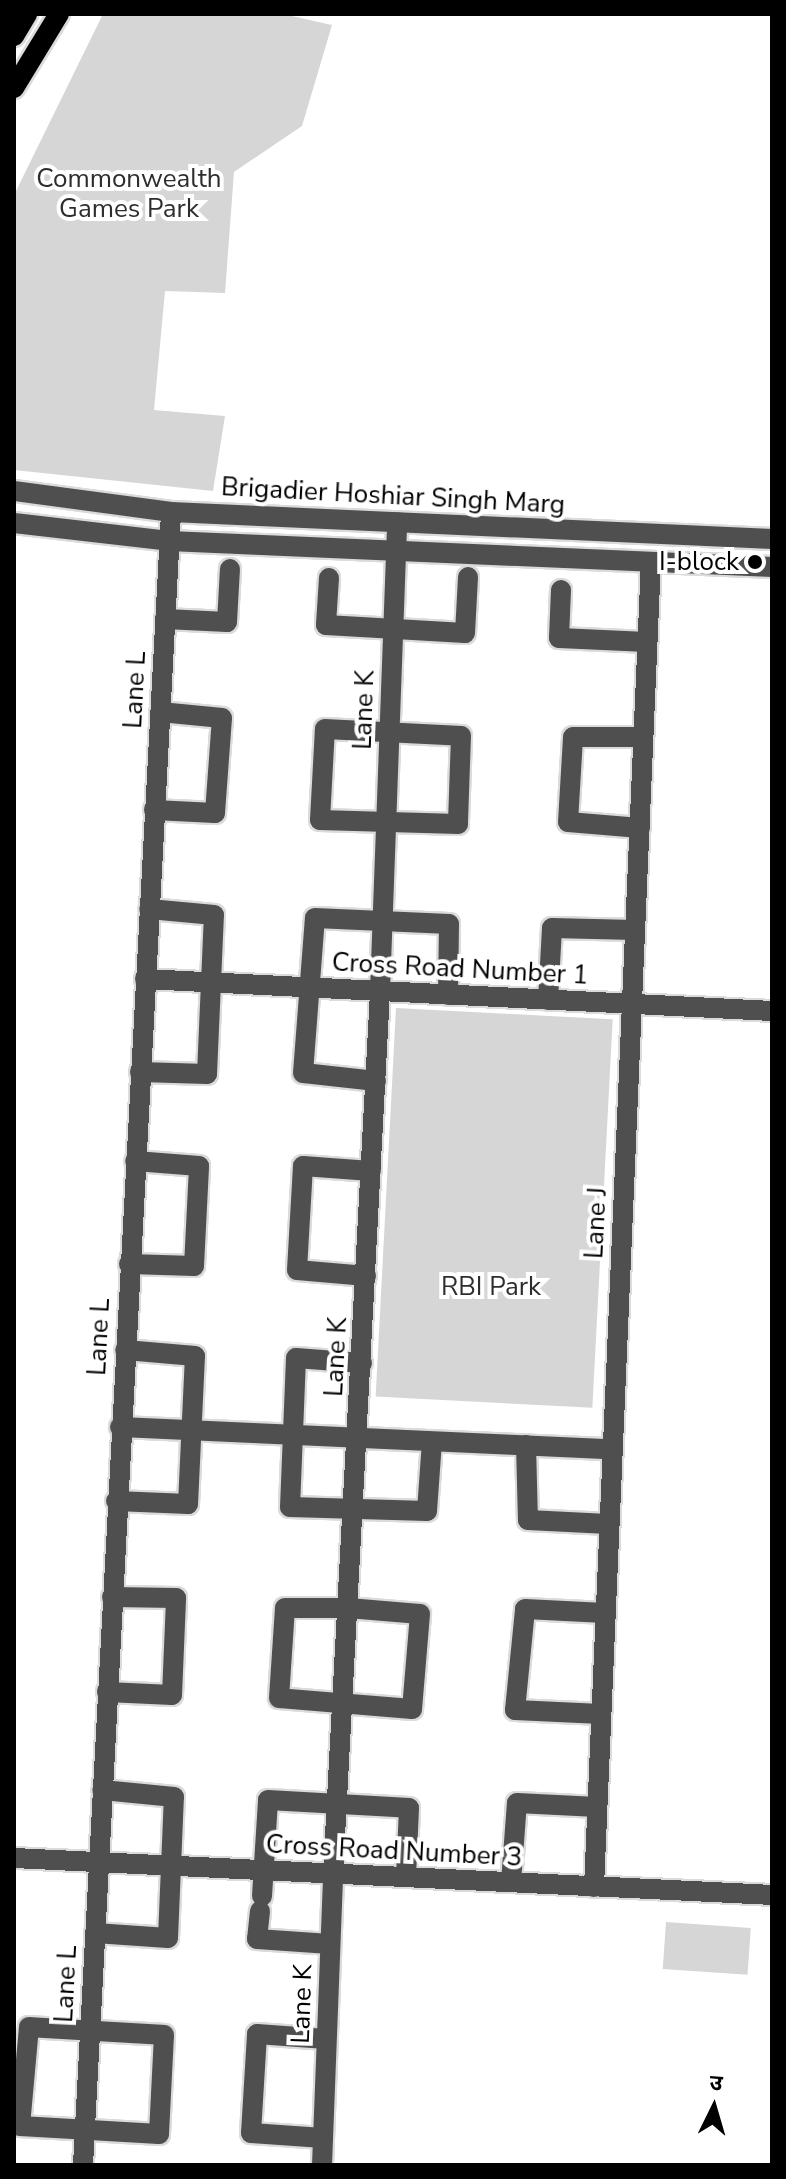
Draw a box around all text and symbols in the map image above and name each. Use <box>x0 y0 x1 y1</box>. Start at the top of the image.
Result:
park label: Commonwealth Games Park <box>36 163 222 224</box>
street label: Brigadier Hoshiar Singh Marg <box>220 471 566 521</box>
place label: I-block <box>659 546 739 578</box>
marker: I-block <box>746 553 764 571</box>
street label: Lane L <box>117 651 153 729</box>
street label: Lane K <box>347 670 381 750</box>
street label: Cross Road Number 1 <box>331 947 589 991</box>
street label: Lane J <box>579 1186 613 1260</box>
park label: RBI Park <box>441 1271 541 1303</box>
street label: Lane L <box>81 1298 117 1376</box>
street label: Lane K <box>318 1317 354 1397</box>
street label: Cross Road Number 3 <box>265 1829 523 1873</box>
street label: Lane L <box>48 1945 84 2023</box>
street label: Lane K <box>285 1964 319 2044</box>
north arrow <box>674 2067 754 2147</box>
text: उ <box>708 2068 724 2099</box>

